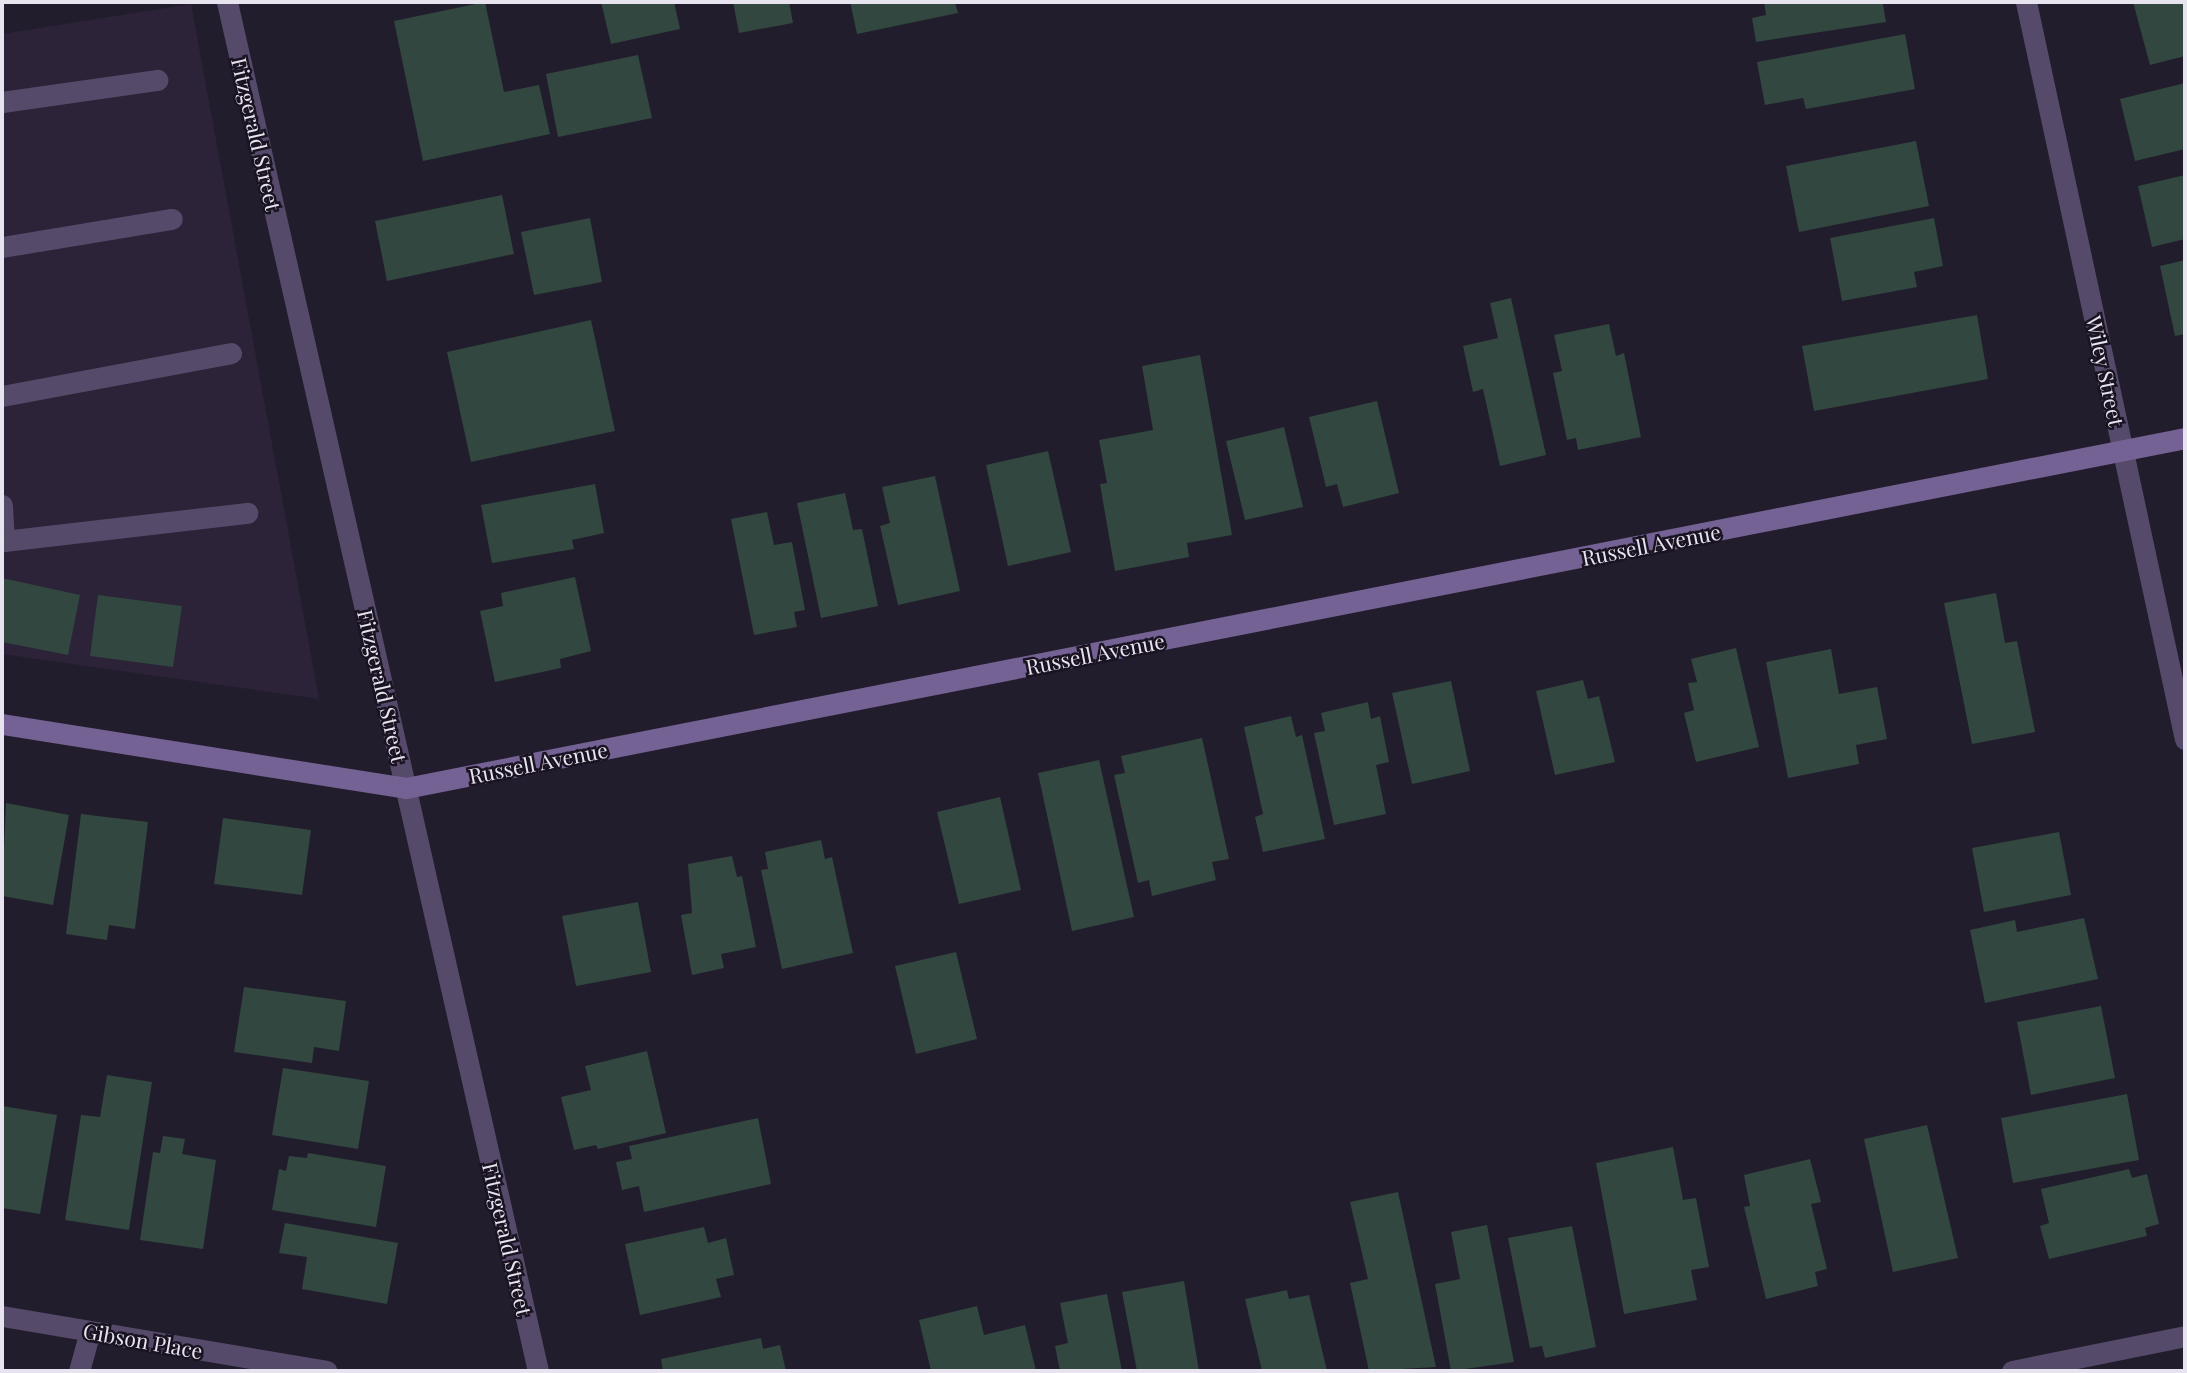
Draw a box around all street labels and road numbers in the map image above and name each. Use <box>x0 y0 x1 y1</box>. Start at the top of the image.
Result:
street label: Fitzgerald Street <box>227 55 287 213</box>
street label: Wiley Street <box>2082 313 2130 429</box>
street label: Russell Avenue <box>1579 518 1723 570</box>
street label: Fitzgerald Street <box>353 607 413 765</box>
street label: Russell Avenue <box>1023 627 1167 679</box>
street label: Russell Avenue <box>466 736 610 788</box>
street label: Fitzgerald Street <box>478 1160 538 1318</box>
street label: Gibson Place <box>81 1317 205 1363</box>

